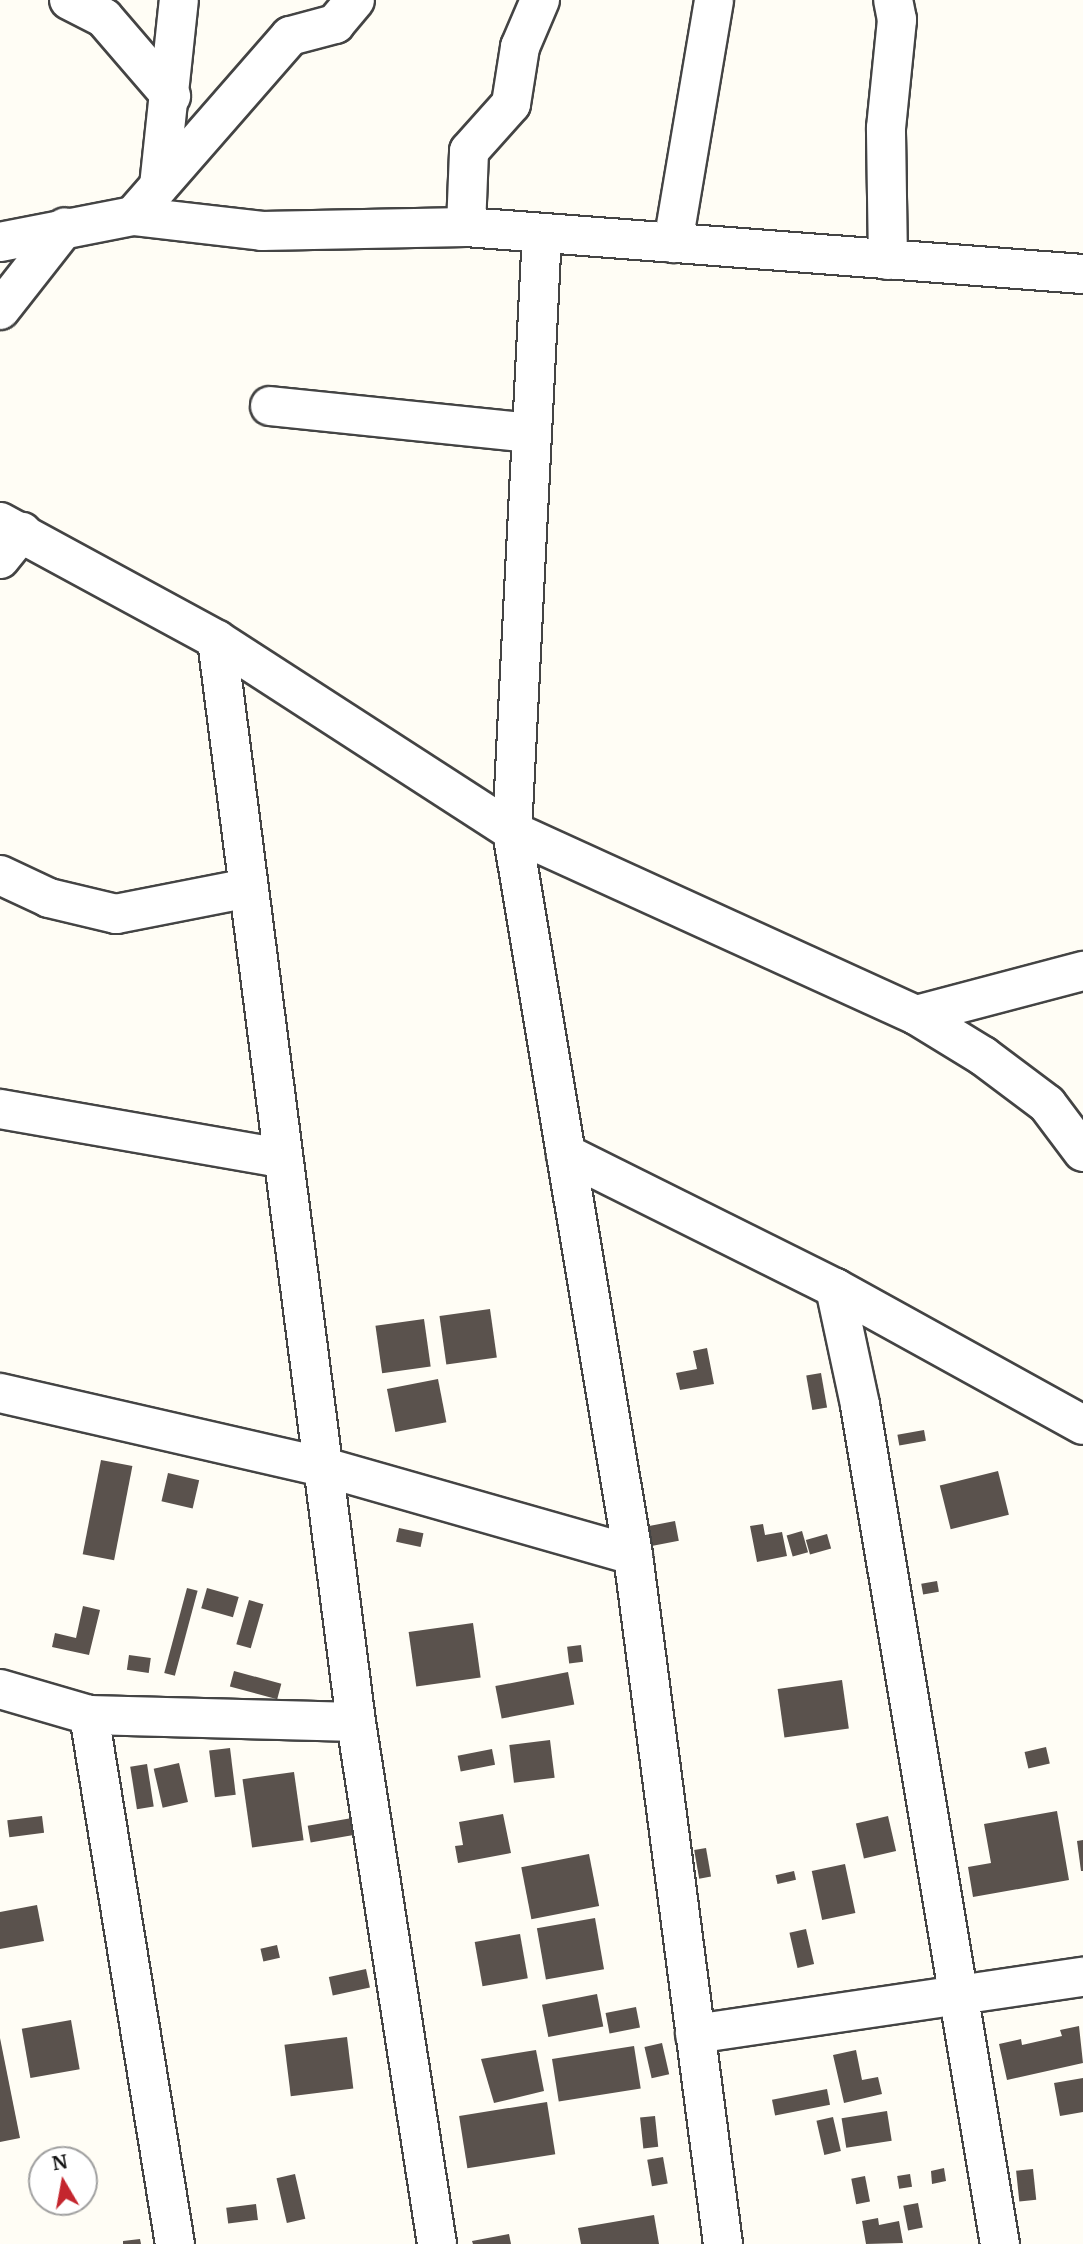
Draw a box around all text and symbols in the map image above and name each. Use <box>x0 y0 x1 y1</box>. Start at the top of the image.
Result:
north arrow <box>28 2146 98 2216</box>
text: N <box>50 2149 69 2175</box>

